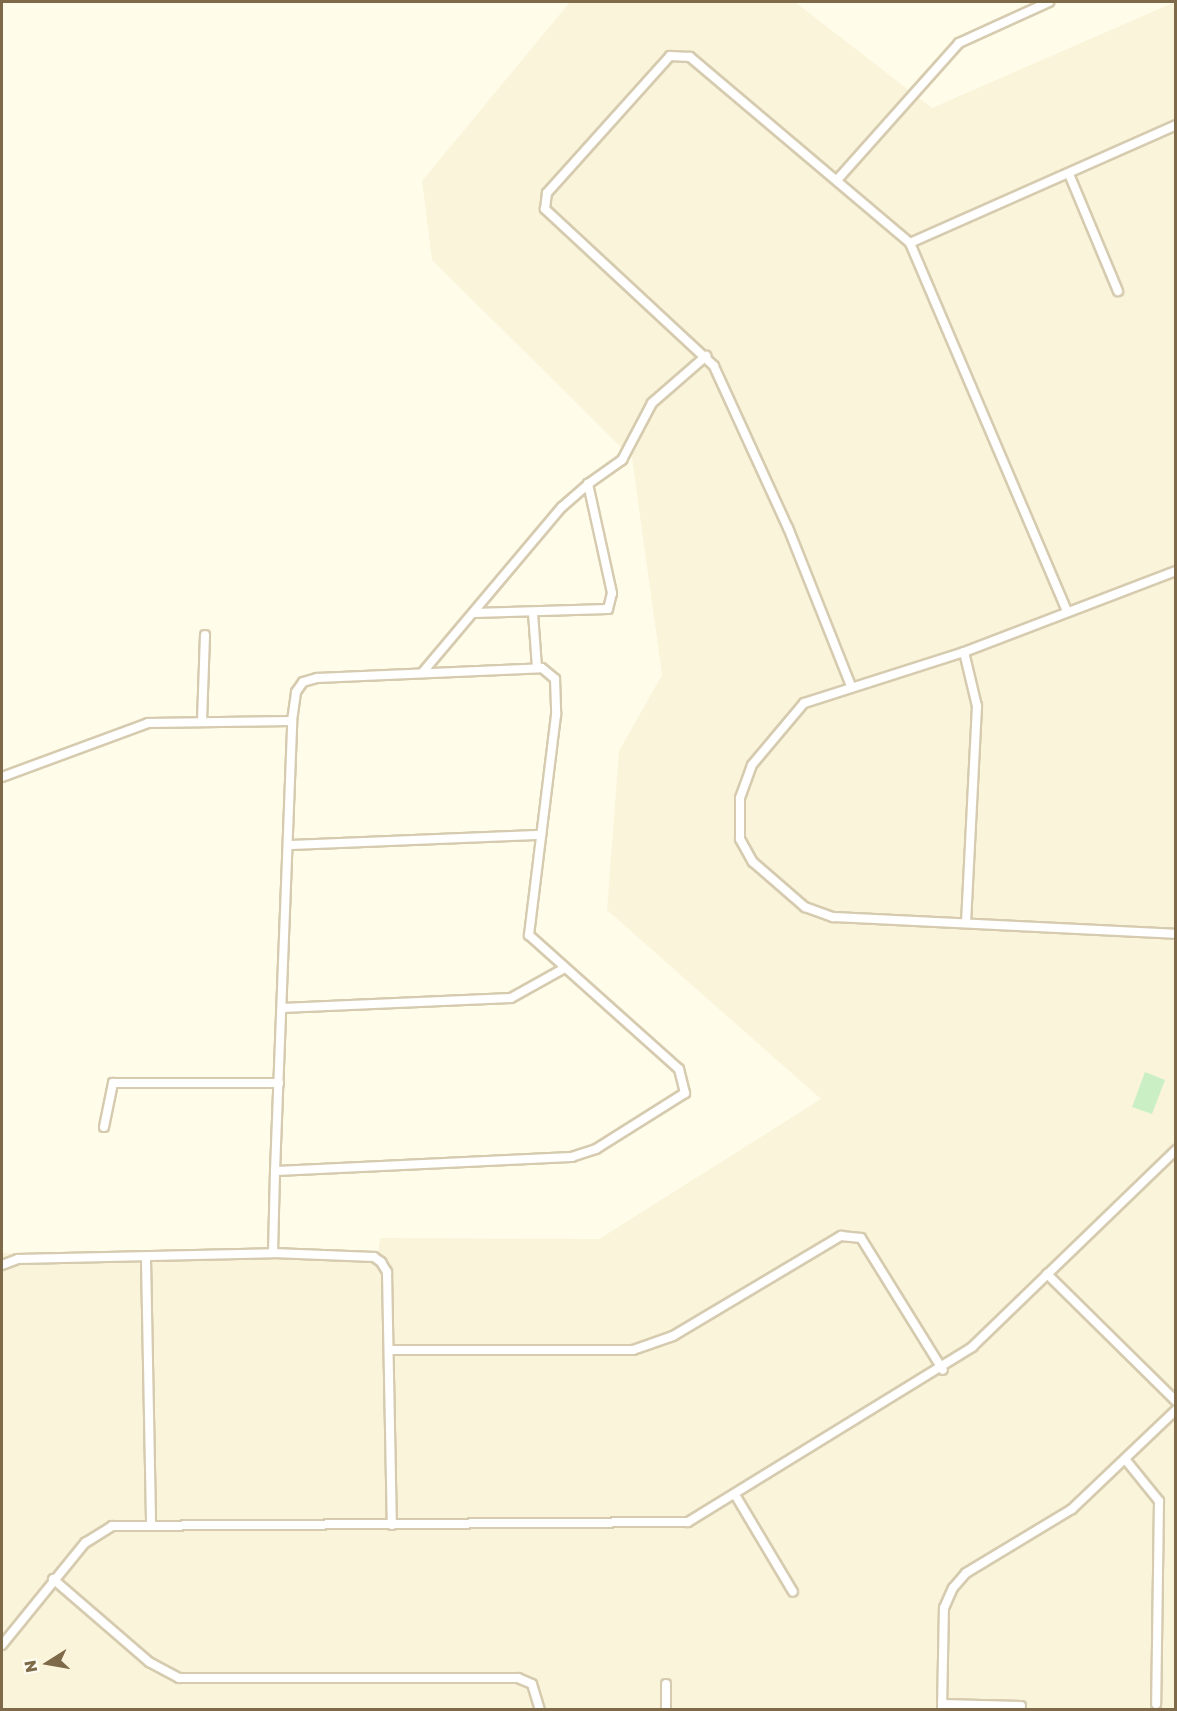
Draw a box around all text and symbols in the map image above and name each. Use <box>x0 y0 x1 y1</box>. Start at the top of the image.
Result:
north arrow <box>18 1633 78 1693</box>
text: N <box>19 1659 41 1674</box>

